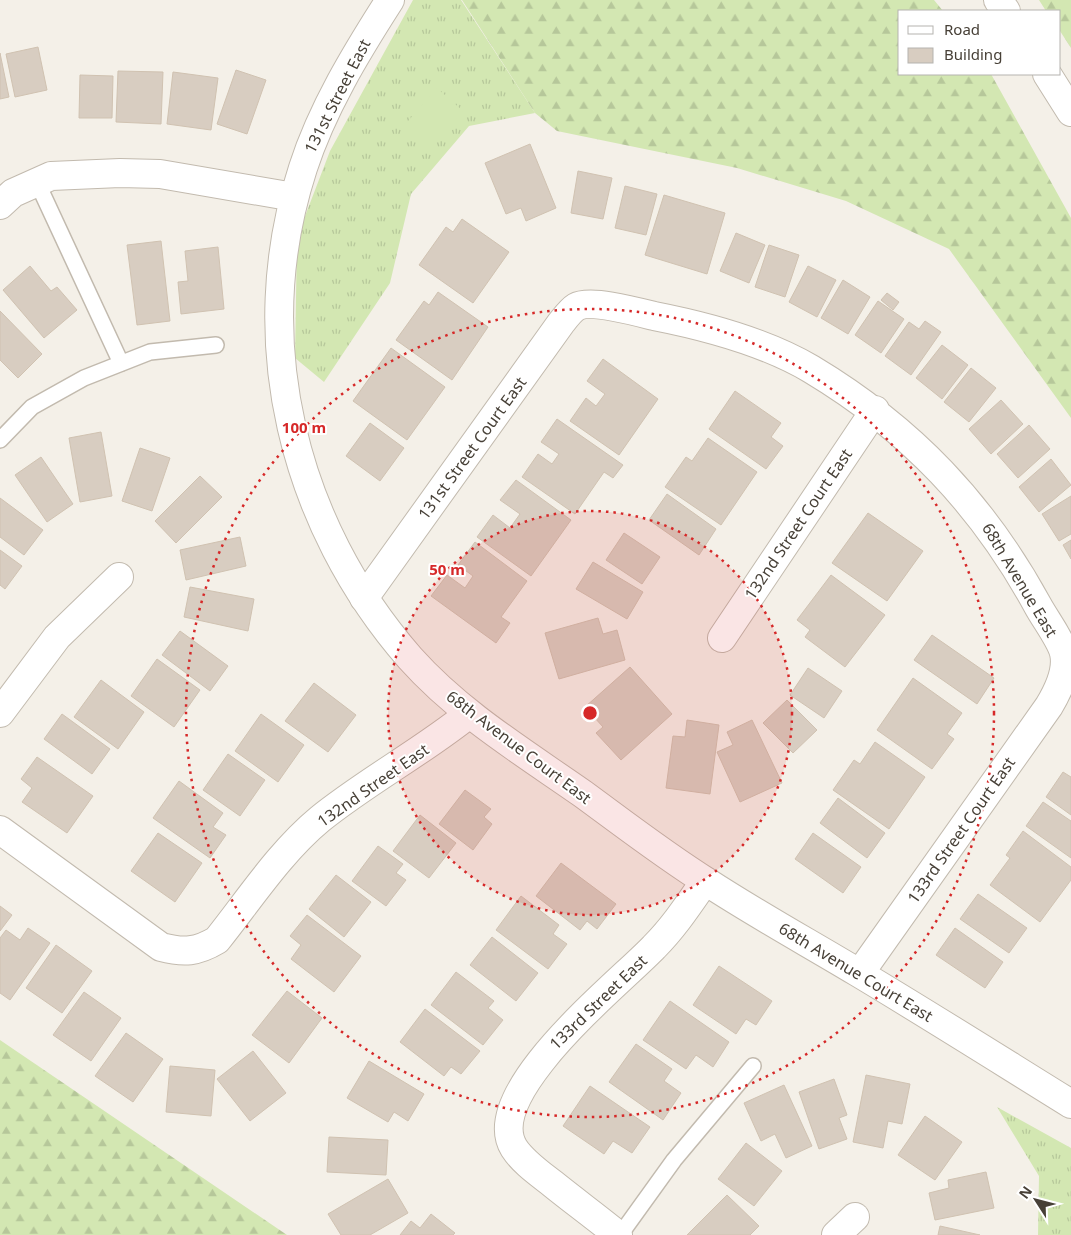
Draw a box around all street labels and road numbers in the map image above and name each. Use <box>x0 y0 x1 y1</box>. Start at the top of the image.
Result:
street label: 131st Street East <box>299 35 375 157</box>
street label: 131st Street Court East <box>413 372 531 524</box>
street label: 132nd Street Court East <box>739 444 857 604</box>
street label: 68th Avenue East <box>977 519 1063 641</box>
street label: 68th Avenue Court East <box>442 685 596 809</box>
street label: 132nd Street East <box>313 738 433 832</box>
street label: 133rd Street Court East <box>902 752 1020 908</box>
street label: 68th Avenue Court East <box>775 917 937 1027</box>
street label: 133rd Street East <box>544 950 652 1054</box>

